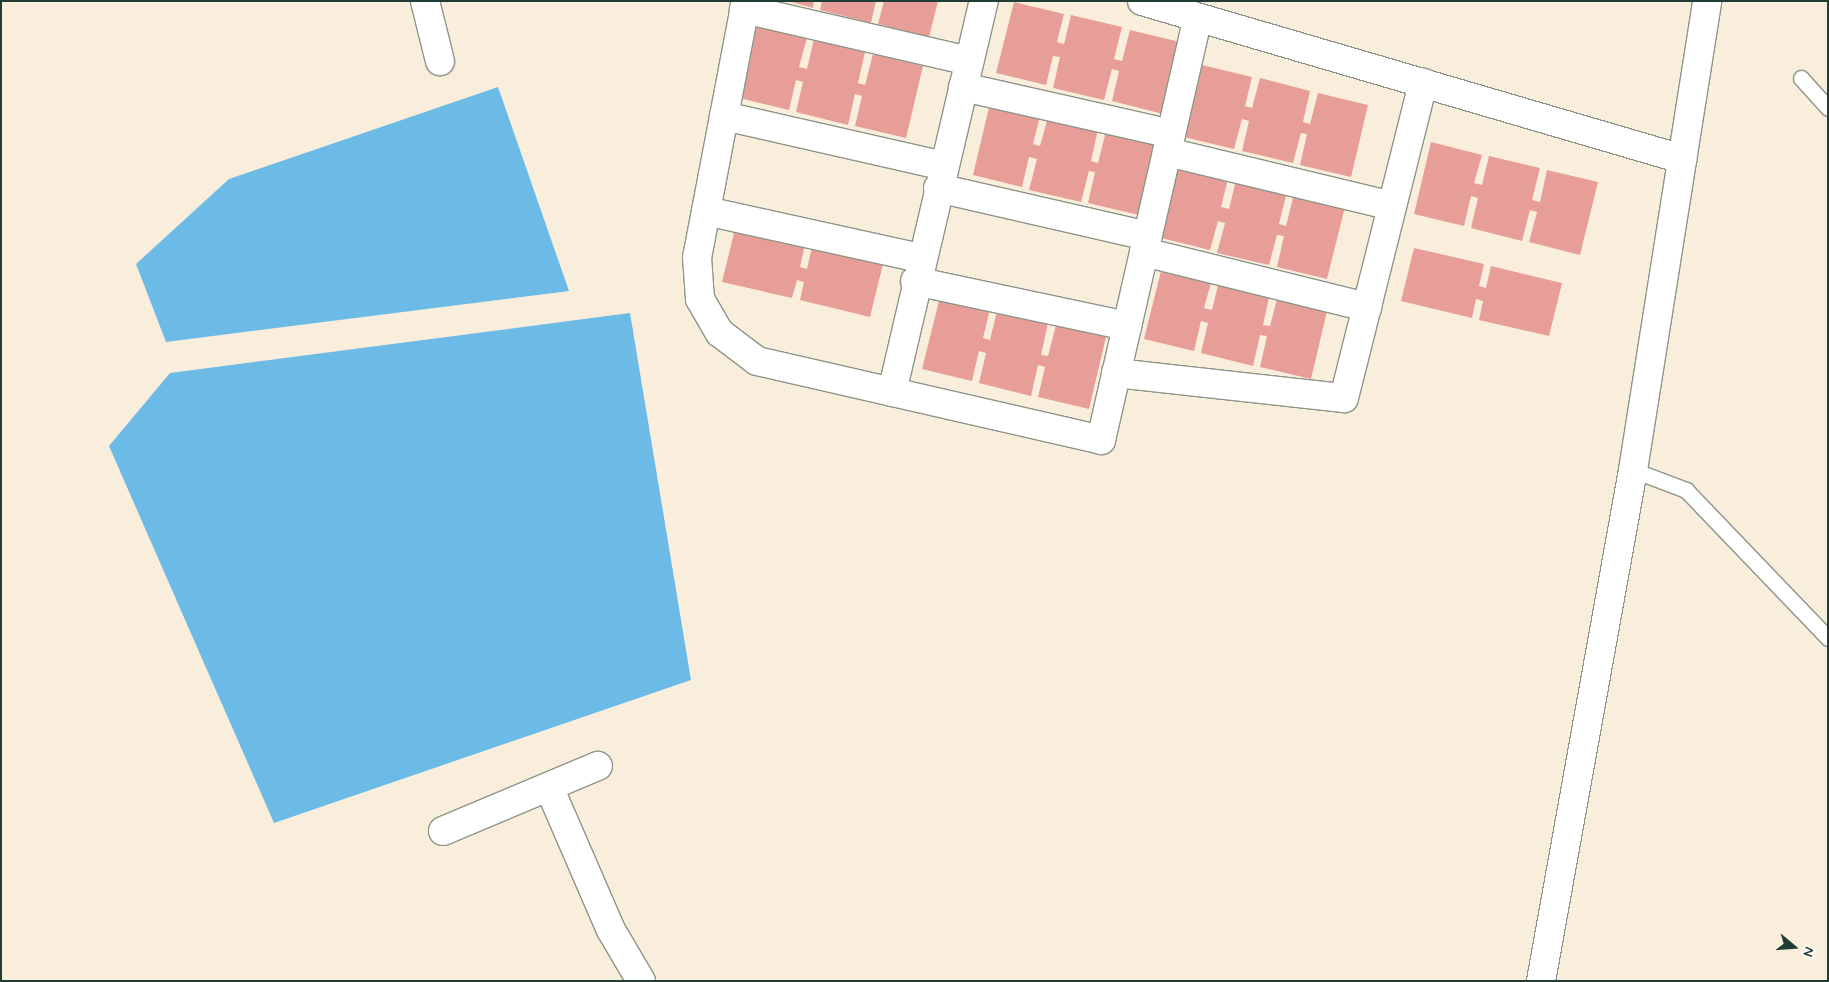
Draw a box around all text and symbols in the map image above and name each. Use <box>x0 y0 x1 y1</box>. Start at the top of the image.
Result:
north arrow <box>1769 922 1819 972</box>
text: N <box>1798 944 1818 959</box>

